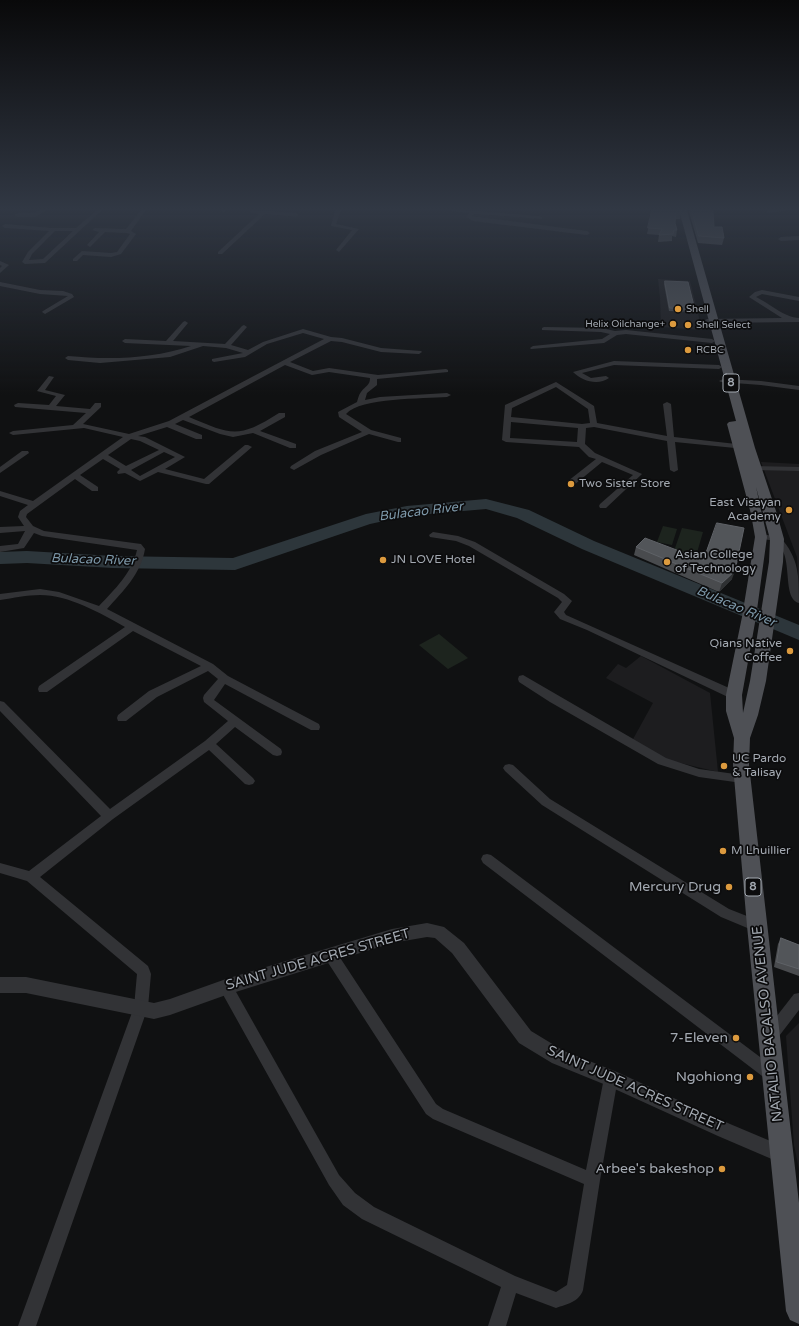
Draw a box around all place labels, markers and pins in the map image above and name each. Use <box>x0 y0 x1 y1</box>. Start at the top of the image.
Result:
place label: Shell <box>686 303 709 315</box>
marker: Shell <box>673 304 683 314</box>
place label: Helix Oilchange+ <box>585 318 665 330</box>
marker: Helix Oilchange+ <box>668 319 678 329</box>
place label: Shell Select <box>696 319 751 331</box>
marker: Shell Select <box>683 320 693 330</box>
place label: RCBC <box>696 344 724 356</box>
marker: RCBC <box>683 345 693 355</box>
place label: Two Sister Store <box>579 477 670 491</box>
marker: Two Sister Store <box>566 479 576 489</box>
place label: East Visayan Academy <box>709 496 781 524</box>
marker: East Visayan Academy <box>784 505 794 515</box>
place label: Asian College of Technology <box>675 548 756 576</box>
place label: JN LOVE Hotel <box>391 553 475 567</box>
marker: JN LOVE Hotel <box>378 555 388 565</box>
marker: Asian College of Technology <box>662 557 672 567</box>
place label: Qians Native Coffee <box>710 637 782 665</box>
marker: Qians Native Coffee <box>785 646 795 656</box>
place label: UC Pardo & Talisay <box>732 752 786 780</box>
marker: UC Pardo & Talisay <box>719 761 729 771</box>
place label: M Lhuillier <box>731 844 791 858</box>
marker: M Lhuillier <box>718 846 728 856</box>
place label: Mercury Drug <box>629 879 721 895</box>
marker: Mercury Drug <box>724 882 734 892</box>
place label: 7-Eleven <box>670 1030 728 1046</box>
marker: 7-Eleven <box>731 1033 741 1043</box>
place label: Ngohiong <box>676 1069 742 1085</box>
marker: Ngohiong <box>745 1072 755 1082</box>
place label: Arbee's bakeshop <box>595 1161 714 1177</box>
marker: Arbee's bakeshop <box>717 1164 727 1174</box>

